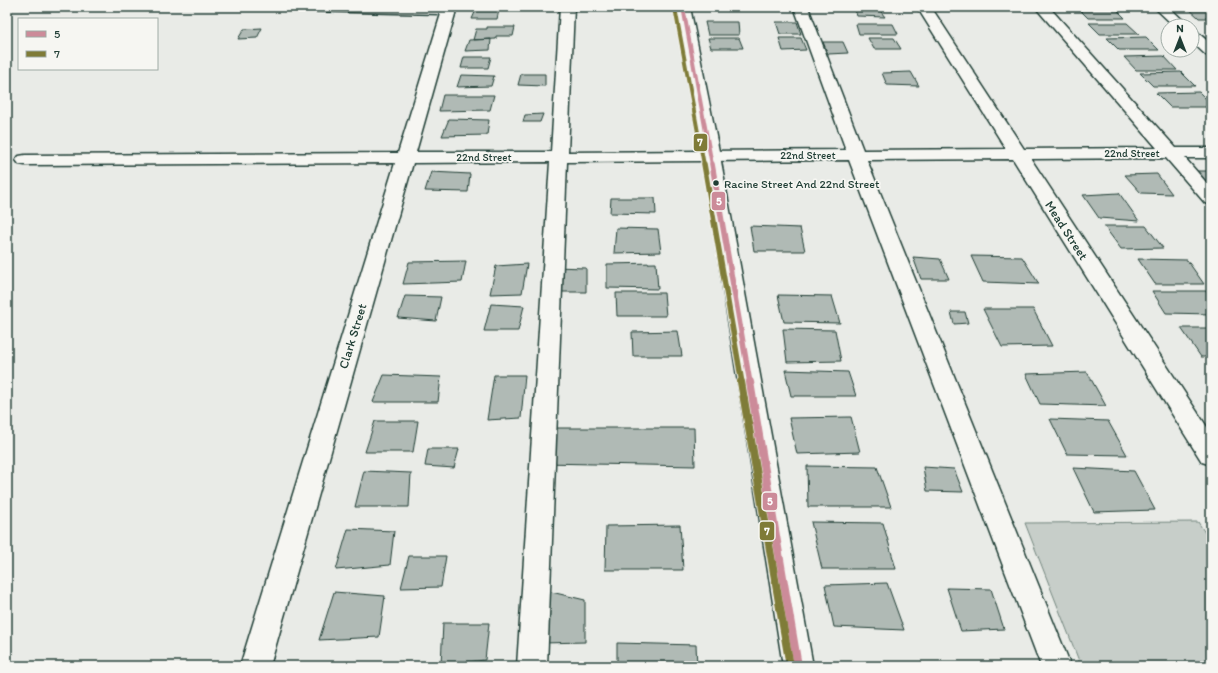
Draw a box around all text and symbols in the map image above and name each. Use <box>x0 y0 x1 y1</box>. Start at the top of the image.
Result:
legend <box>18 18 158 70</box>
north arrow <box>1160 18 1200 58</box>
text: N <box>1176 22 1184 35</box>
text: 5 <box>54 27 60 41</box>
text: 7 <box>54 47 60 61</box>
line badge: 7 <box>693 133 708 152</box>
text: 7 <box>696 136 703 149</box>
street label: 22nd Street <box>1104 147 1160 160</box>
street label: 22nd Street <box>780 149 836 162</box>
street label: 22nd Street <box>456 151 512 164</box>
place label: Racine Street And 22nd Street <box>724 177 880 191</box>
marker: Racine Street And 22nd Street <box>711 178 721 188</box>
line badge: 5 <box>711 191 726 211</box>
text: 5 <box>716 195 722 208</box>
street label: Mead Street <box>1042 198 1091 263</box>
street label: Clark Street <box>335 301 370 371</box>
line badge: 5 <box>762 492 778 511</box>
text: 5 <box>767 495 773 508</box>
line badge: 7 <box>759 521 775 541</box>
text: 7 <box>763 525 770 538</box>

